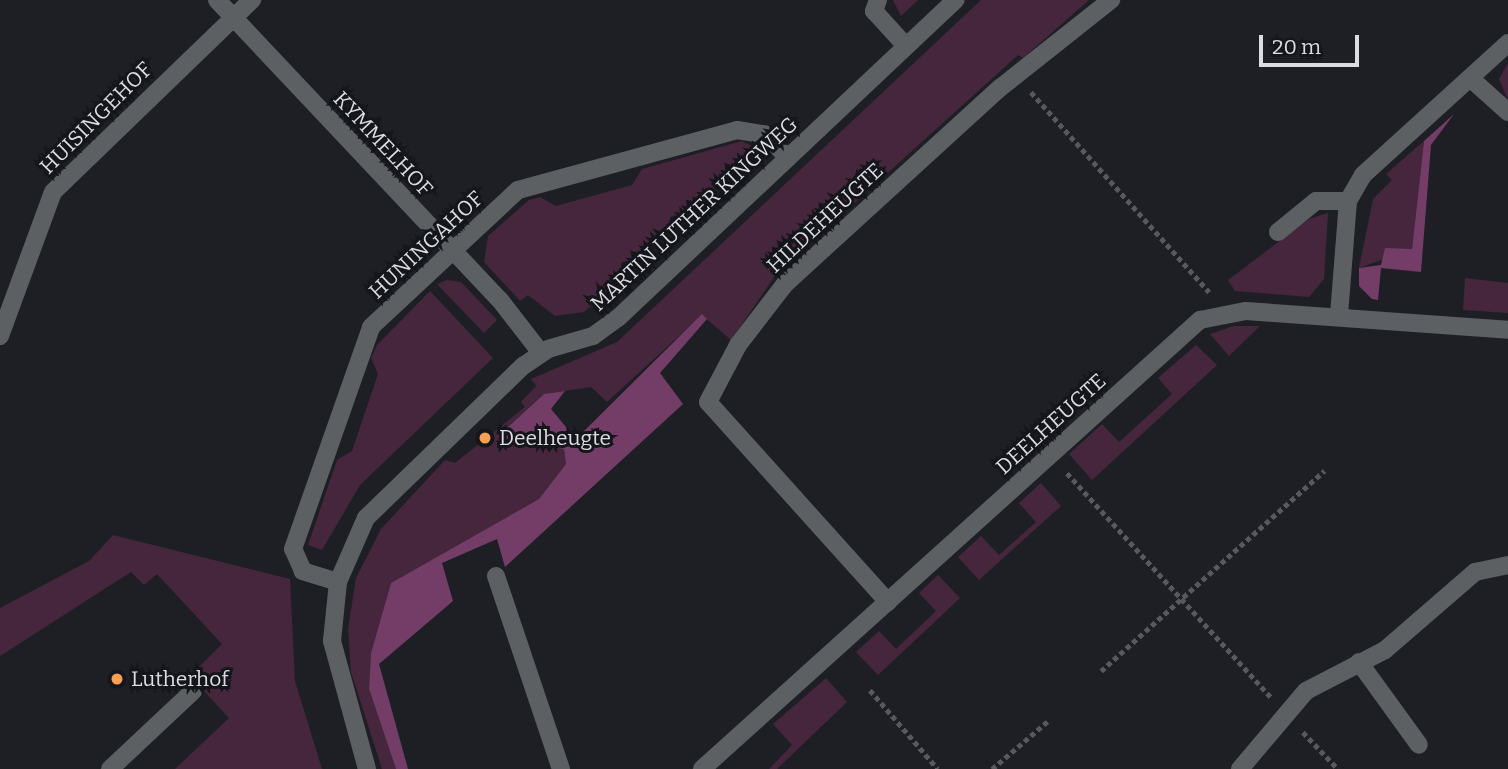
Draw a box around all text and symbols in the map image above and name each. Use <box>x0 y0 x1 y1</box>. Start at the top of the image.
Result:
scale bar <box>1263 21 1363 65</box>
text: 20 m <box>1272 34 1321 60</box>
street label: HUISINGEHOF <box>35 57 157 179</box>
street label: KYMMELHOF <box>328 87 438 201</box>
street label: MARTIN LUTHER KINGWEG <box>585 112 803 316</box>
street label: HILDEHEUGTE <box>762 158 888 278</box>
street label: HUNINGAHOF <box>364 186 488 304</box>
street label: DEELHEUGTE <box>991 368 1111 480</box>
place label: Deelheugte <box>499 425 611 451</box>
marker: Deelheugte <box>477 430 493 446</box>
place label: Lutherhof <box>131 666 229 692</box>
marker: Lutherhof <box>109 671 125 687</box>

